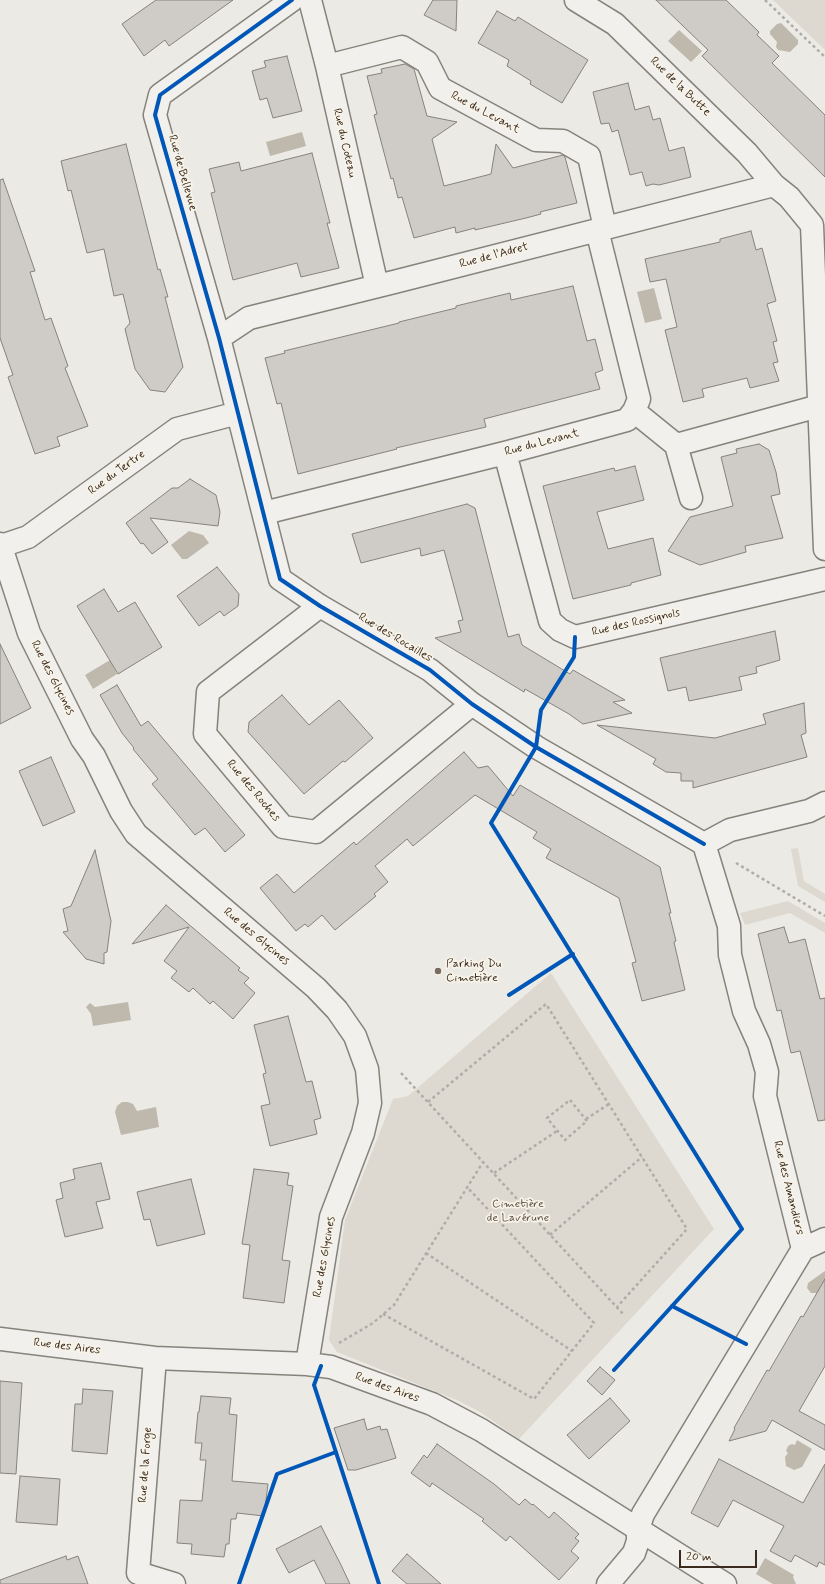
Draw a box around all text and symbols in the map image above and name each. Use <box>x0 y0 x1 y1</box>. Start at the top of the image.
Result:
street label: Rue de la Butte <box>646 54 714 120</box>
street label: Rue du Levant <box>448 89 522 137</box>
street label: Rue du Coteau <box>329 107 359 179</box>
street label: Rue de Bellevue <box>164 133 200 213</box>
street label: Rue de l'Adret <box>458 240 530 272</box>
street label: Rue du Levant <box>503 426 581 460</box>
street label: Rue du Tertre <box>86 447 148 499</box>
street label: Rue des Rossignols <box>591 606 681 640</box>
street label: Rue des Rocailles <box>355 610 435 666</box>
street label: Rue des Glycines <box>27 638 77 718</box>
street label: Rue des Roches <box>223 757 283 825</box>
street label: Rue des Glycines <box>220 905 292 969</box>
place label: Parking Du Cimetière <box>446 957 501 985</box>
marker: Parking Du Cimetière <box>433 966 443 976</box>
street label: Rue des Amandiers <box>769 1140 807 1236</box>
park label: Cimetière de Lavérune <box>487 1197 549 1225</box>
street label: Rue des Glycines <box>311 1215 339 1299</box>
street label: Rue des Aires <box>33 1336 101 1358</box>
street label: Rue des Aires <box>353 1370 421 1406</box>
street label: Rue de la Forge <box>136 1427 156 1503</box>
scale bar <box>681 1542 759 1568</box>
text: 20 m <box>686 1549 712 1565</box>

